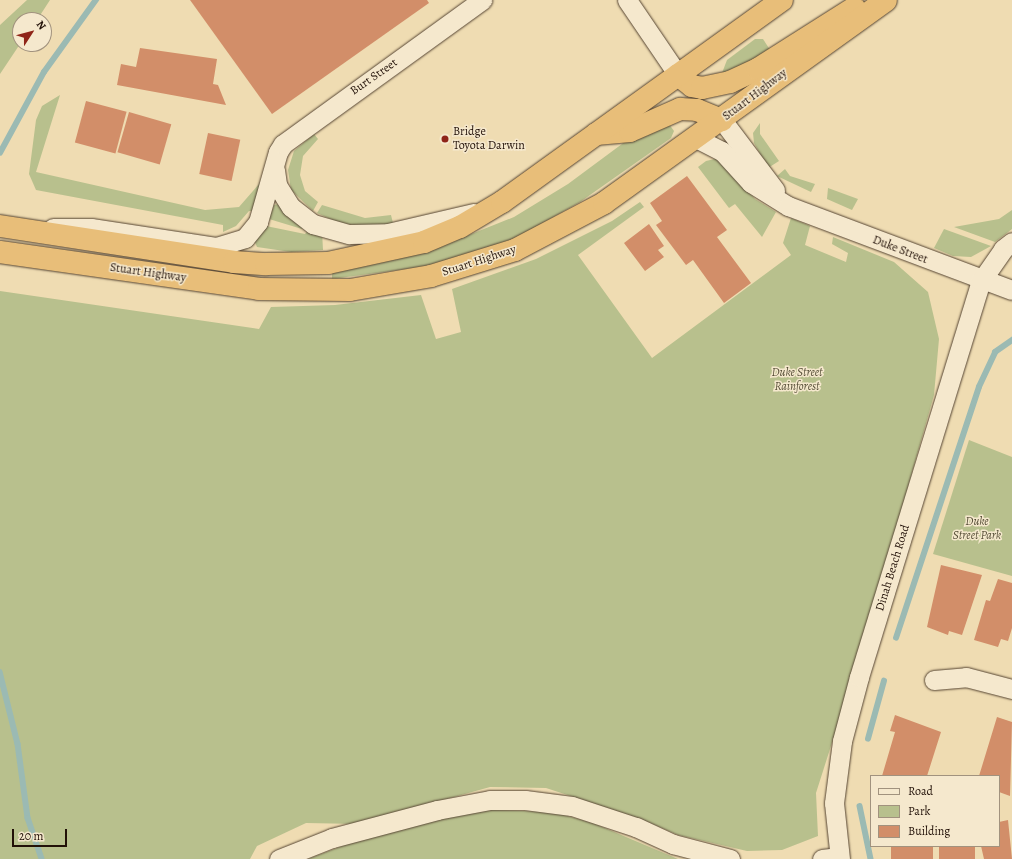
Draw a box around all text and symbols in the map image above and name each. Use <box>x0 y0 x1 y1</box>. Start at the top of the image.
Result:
north arrow <box>12 12 52 52</box>
text: N <box>33 18 50 33</box>
street label: Burt Street <box>348 56 400 98</box>
street label: Stuart Highway <box>720 66 790 124</box>
place label: Bridge Toyota Darwin <box>453 125 525 153</box>
marker: Bridge Toyota Darwin <box>440 134 450 144</box>
street label: Duke Street <box>870 233 930 267</box>
street label: Stuart Highway <box>440 242 518 280</box>
street label: Stuart Highway <box>109 261 187 285</box>
park label: Duke Street Rainforest <box>772 366 822 394</box>
park label: Duke Street Park <box>953 515 1001 543</box>
street label: Dinah Beach Road <box>873 523 913 613</box>
legend <box>870 775 1000 847</box>
text: Road <box>908 783 933 799</box>
text: Park <box>908 803 931 819</box>
scale bar <box>14 821 69 847</box>
text: Building <box>908 823 950 839</box>
text: 20 m <box>19 828 43 844</box>

